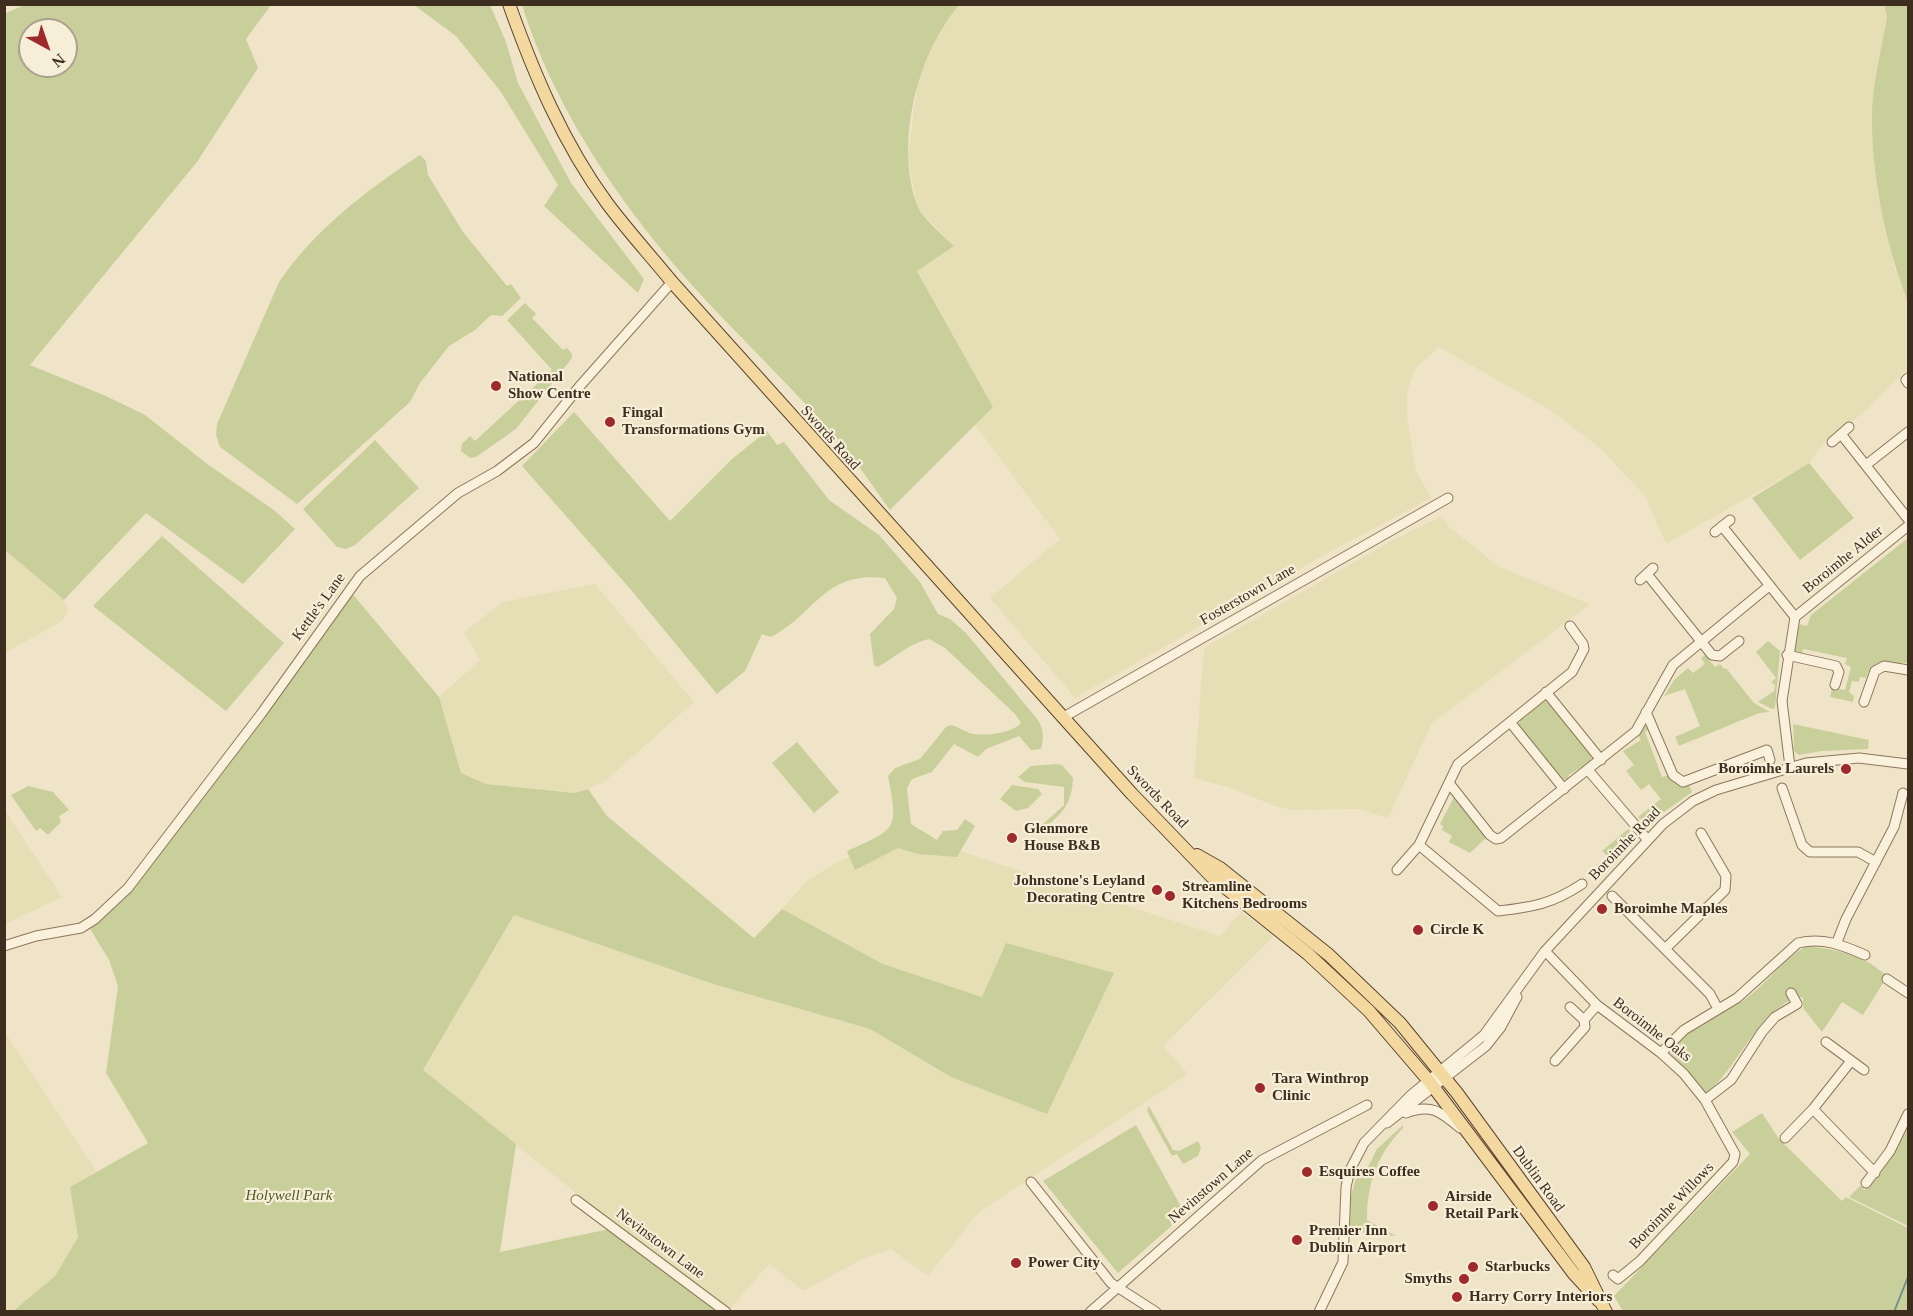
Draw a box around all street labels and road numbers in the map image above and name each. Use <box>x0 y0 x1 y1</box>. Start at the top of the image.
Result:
street label: Swords Road <box>796 402 864 474</box>
street label: Boroimhe Alder <box>1799 522 1887 598</box>
street label: Fosterstown Lane <box>1197 560 1299 630</box>
street label: Kettle's Lane <box>289 570 349 644</box>
street label: Swords Road <box>1123 762 1191 832</box>
street label: Boroimhe Road <box>1585 803 1665 885</box>
street label: Boroimhe Oaks <box>1609 994 1695 1066</box>
street label: Dublin Road <box>1508 1143 1568 1215</box>
street label: Nevinstown Lane <box>1165 1144 1257 1228</box>
street label: Boroimhe Willows <box>1626 1159 1718 1253</box>
street label: Nevinstown Lane <box>612 1205 708 1283</box>

